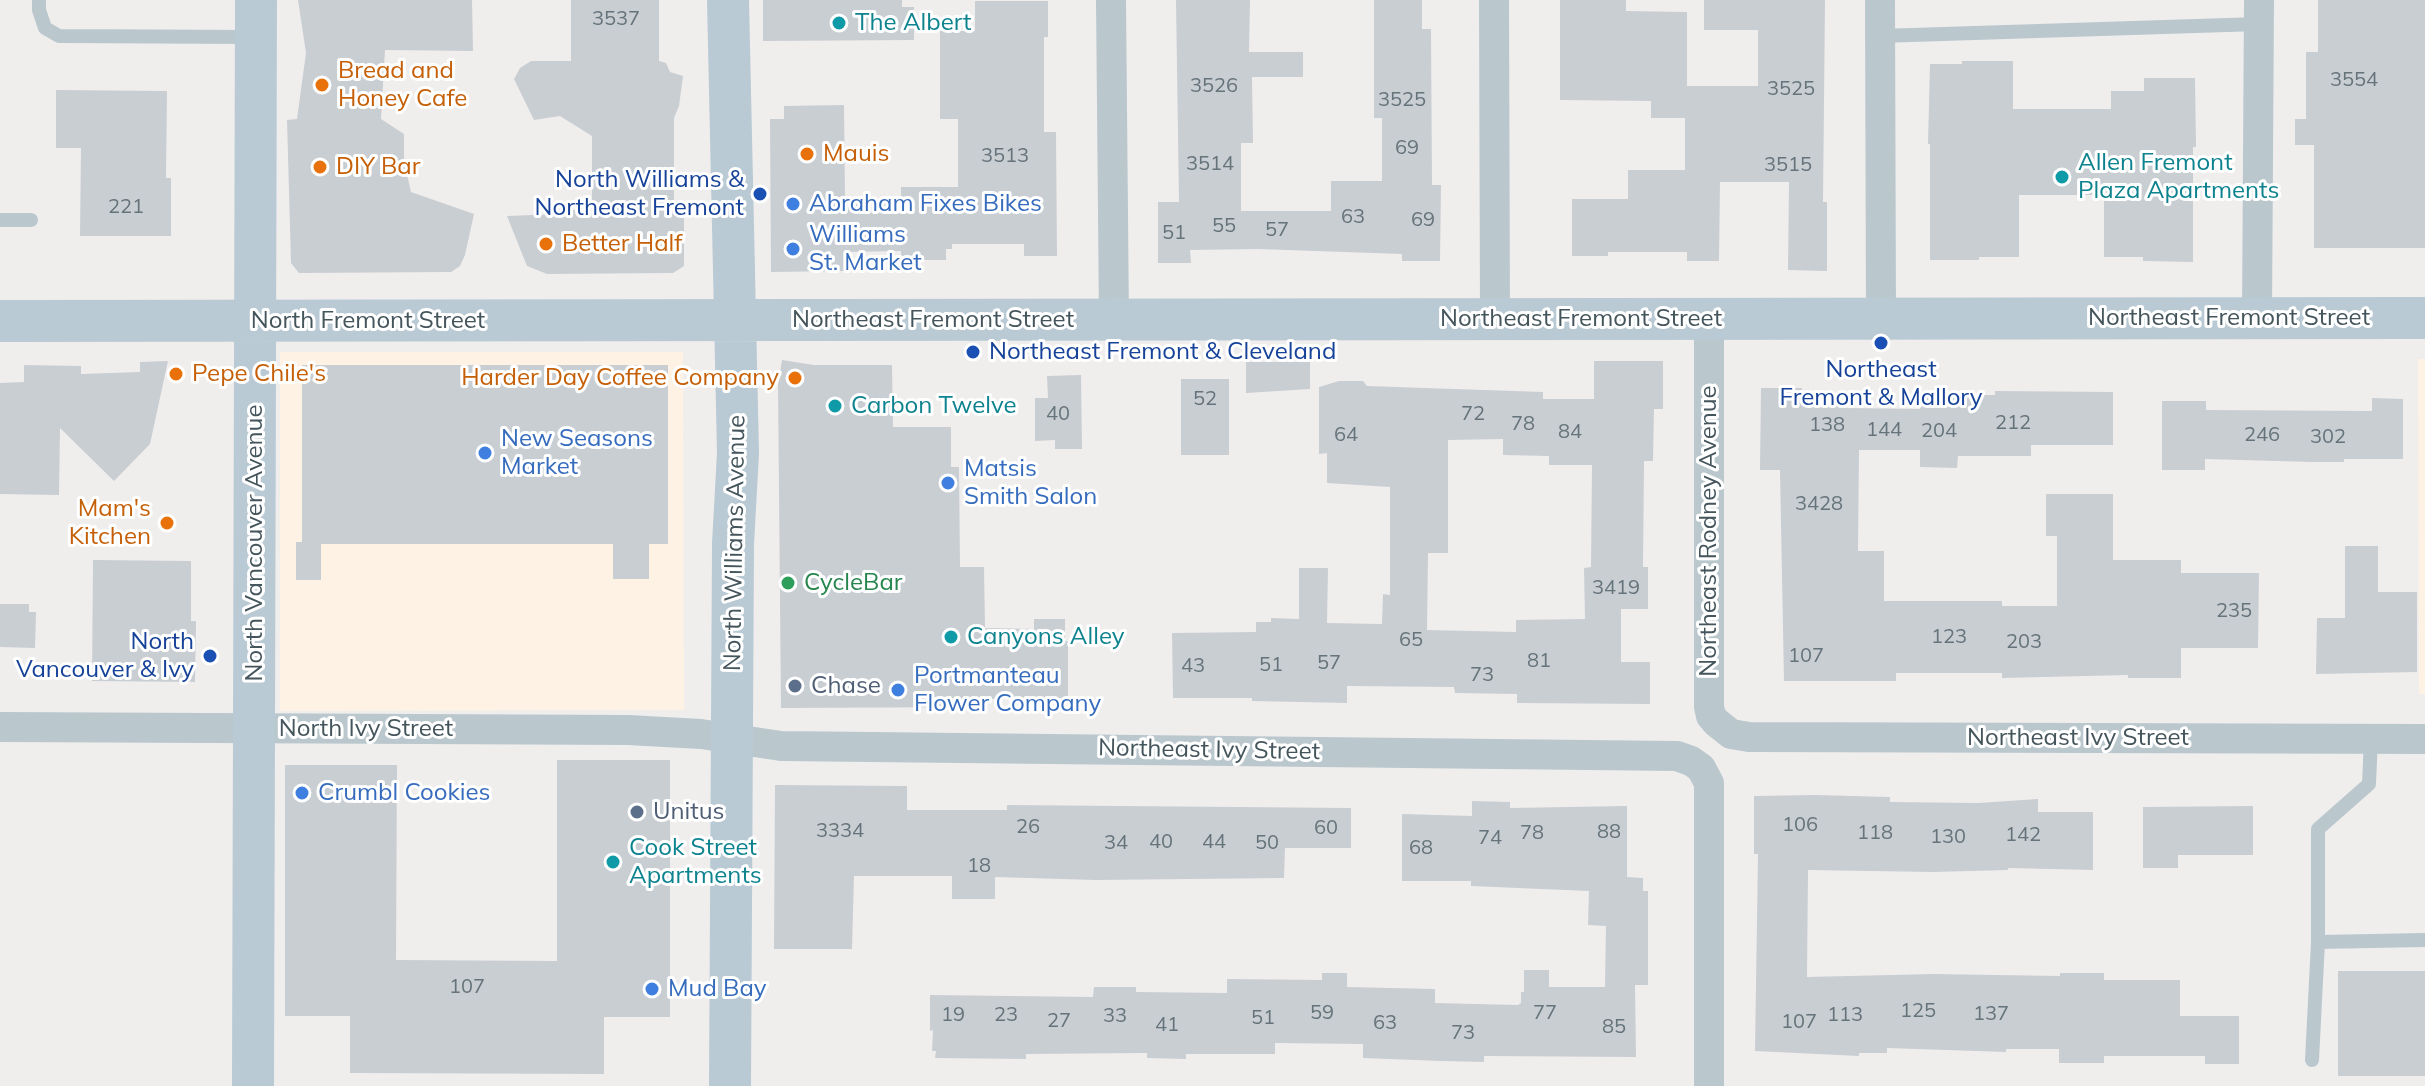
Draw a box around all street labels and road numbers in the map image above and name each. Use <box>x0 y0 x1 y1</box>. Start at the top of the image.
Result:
street label: Northeast Fremont Street <box>2088 304 2370 332</box>
street label: Northeast Fremont Street <box>1440 305 1722 333</box>
street label: Northeast Fremont Street <box>792 306 1074 334</box>
street label: North Fremont Street <box>251 307 485 335</box>
street label: Northeast Rodney Avenue <box>1695 385 1723 677</box>
street label: North Vancouver Avenue <box>241 405 269 681</box>
street label: North Williams Avenue <box>718 415 752 671</box>
street label: North Ivy Street <box>279 715 453 743</box>
street label: Northeast Ivy Street <box>1967 724 2189 752</box>
street label: Northeast Ivy Street <box>1098 734 1320 766</box>

